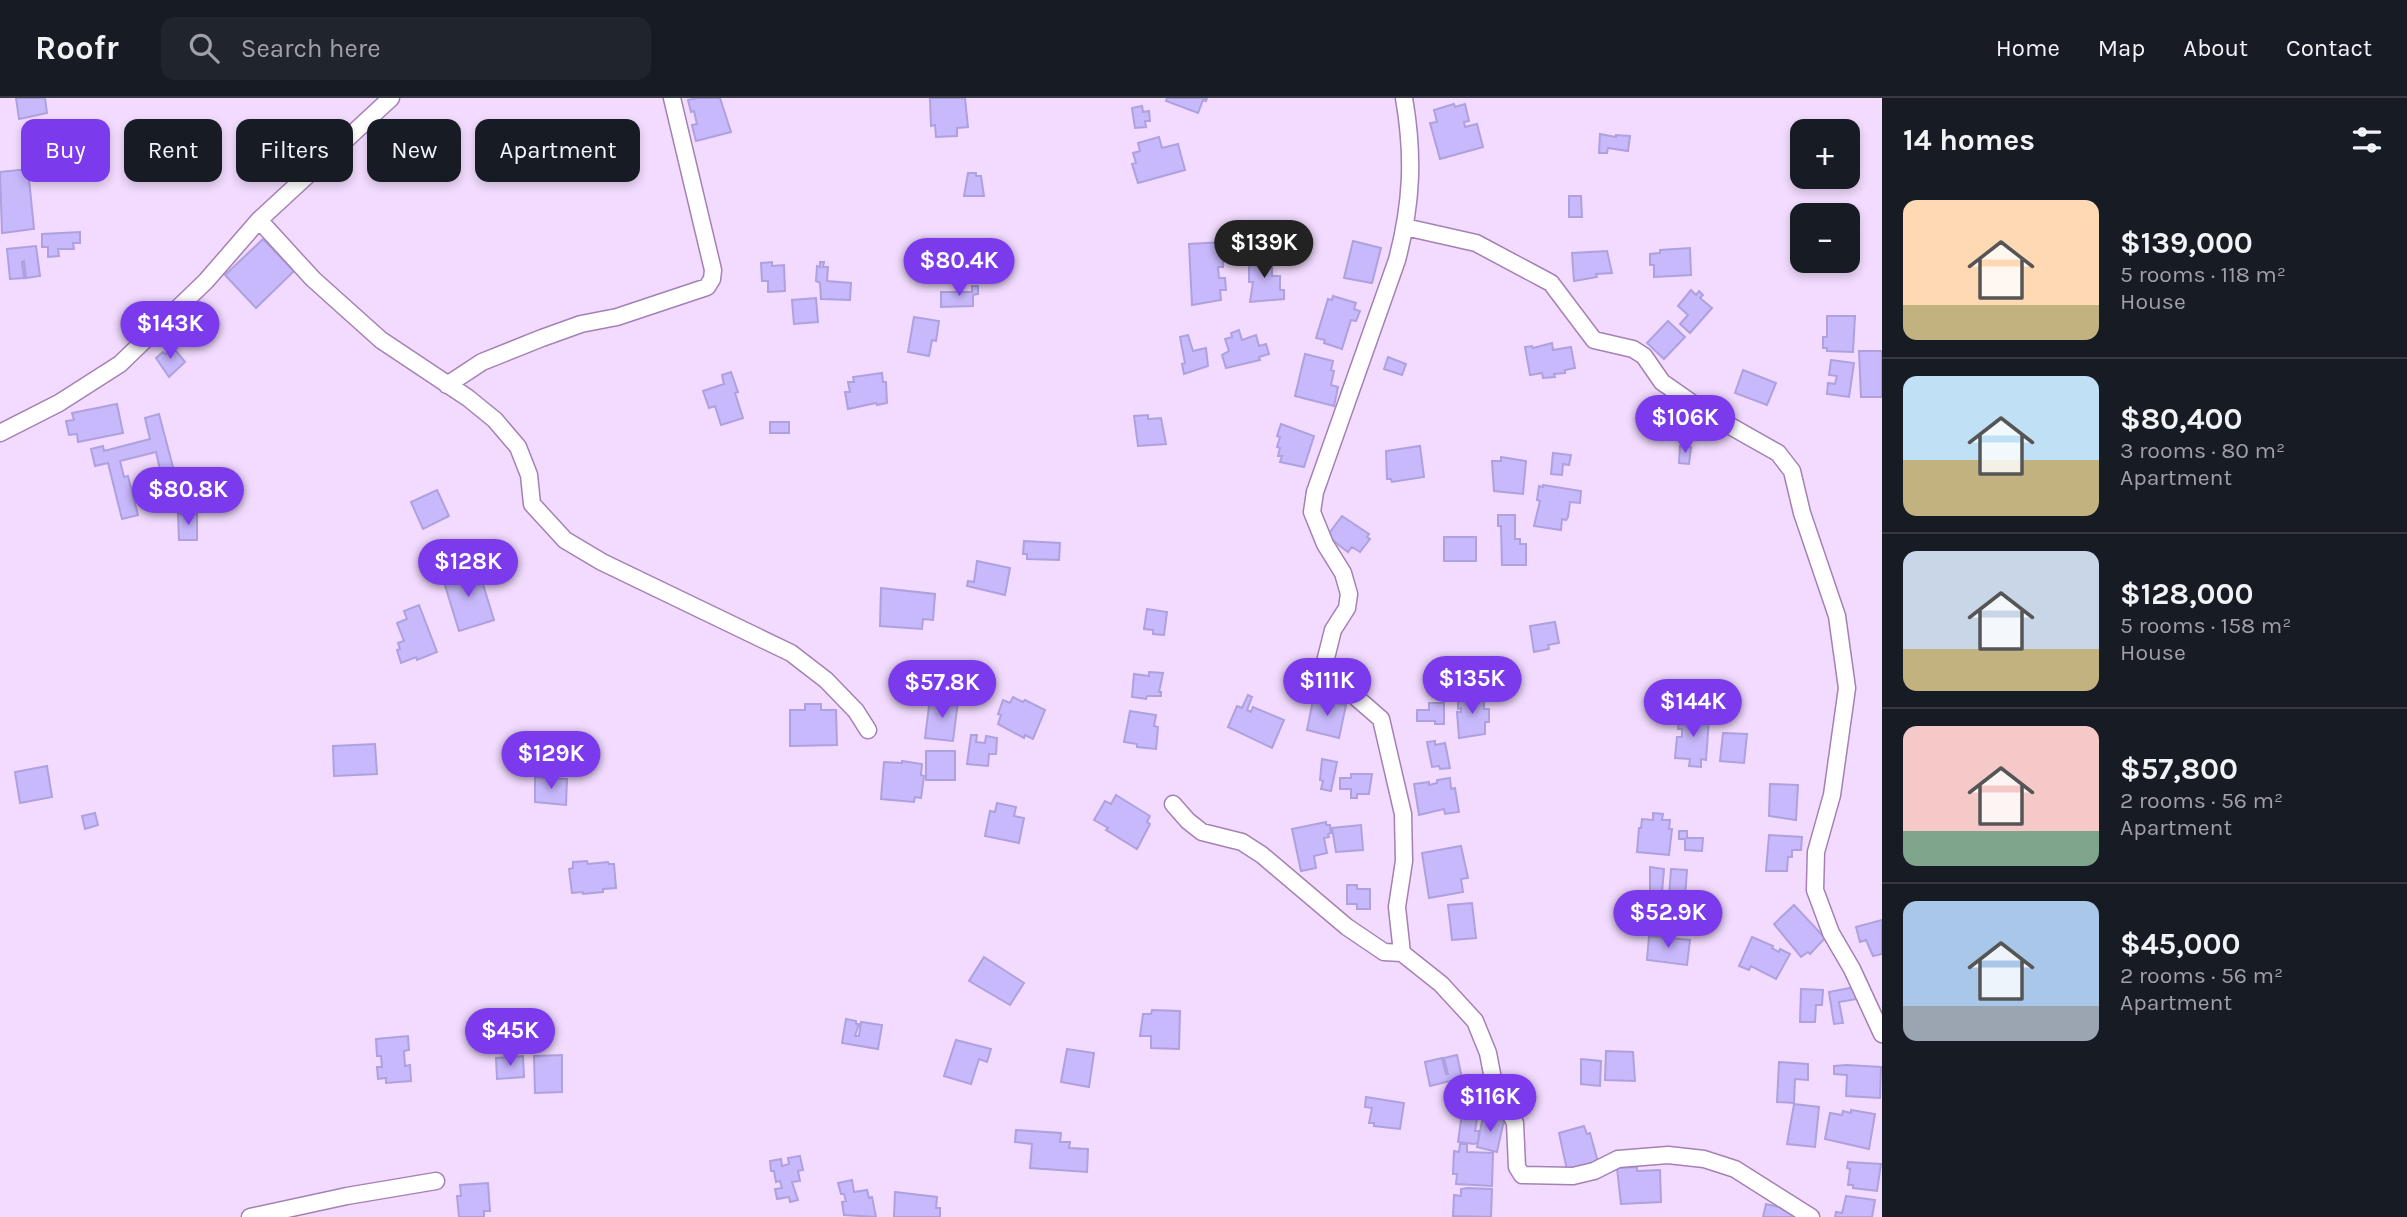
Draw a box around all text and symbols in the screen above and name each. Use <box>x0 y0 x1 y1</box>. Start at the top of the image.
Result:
search box <box>161 17 651 80</box>
text: Roofr <box>35 29 119 67</box>
icon: search <box>185 29 223 67</box>
text: Search here <box>241 33 381 64</box>
text: Home <box>1996 34 2060 62</box>
text: Map <box>2098 34 2145 62</box>
text: About <box>2183 34 2248 62</box>
text: Contact <box>2286 34 2372 62</box>
chip: Buy <box>21 119 110 182</box>
chip: Rent <box>124 119 222 182</box>
chip: Filters <box>236 119 353 182</box>
chip: New <box>367 119 461 182</box>
chip: Apartment <box>475 119 640 182</box>
map controls <box>1790 119 1860 273</box>
button: + <box>1790 119 1860 189</box>
icon: filters <box>2348 121 2386 159</box>
text: 14 homes <box>1903 122 2035 158</box>
button: − <box>1790 203 1860 273</box>
pin: $139K <box>1215 220 1313 280</box>
text: $139,000 <box>2120 225 2253 261</box>
icon: home <box>1959 228 2043 312</box>
text: $139K <box>1230 229 1298 256</box>
pin: $80.4K <box>902 238 1016 298</box>
text: $80.4K <box>920 247 998 274</box>
text: 5 rooms · 118 m² <box>2120 261 2286 288</box>
text: House <box>2120 288 2186 315</box>
pin: $143K <box>121 302 219 361</box>
text: $143K <box>136 310 204 337</box>
pin: $106K <box>1636 396 1734 455</box>
text: $80,400 <box>2120 401 2242 437</box>
text: $106K <box>1651 404 1719 431</box>
icon: home <box>1959 404 2043 488</box>
text: 3 rooms · 80 m² <box>2120 437 2285 464</box>
text: Apartment <box>2120 464 2232 491</box>
pin: $80.8K <box>131 468 245 527</box>
text: $80.8K <box>148 476 228 503</box>
pin: $128K <box>419 540 517 599</box>
text: $128K <box>434 548 502 575</box>
text: $128,000 <box>2120 576 2253 612</box>
icon: home <box>1959 579 2043 663</box>
text: 5 rooms · 158 m² <box>2120 612 2291 639</box>
text: House <box>2120 639 2186 666</box>
pin: $135K <box>1423 656 1521 716</box>
pin: $111K <box>1278 658 1376 718</box>
pin: $57.8K <box>885 660 999 720</box>
text: $135K <box>1439 665 1505 692</box>
text: $111K <box>1299 667 1355 694</box>
text: $57.8K <box>904 669 980 696</box>
pin: $144K <box>1644 680 1742 739</box>
text: $144K <box>1660 688 1726 715</box>
pin: $129K <box>502 732 600 791</box>
text: $129K <box>517 740 585 767</box>
text: $57,800 <box>2120 751 2238 787</box>
icon: home <box>1959 754 2043 838</box>
text: 2 rooms · 56 m² <box>2120 787 2283 814</box>
text: Apartment <box>2120 814 2232 841</box>
pin: $52.9K <box>1611 890 1725 950</box>
text: $52.9K <box>1629 899 1707 926</box>
text: $45,000 <box>2120 926 2241 962</box>
icon: home <box>1959 929 2043 1013</box>
text: 2 rooms · 56 m² <box>2120 962 2283 989</box>
text: Apartment <box>2120 989 2232 1016</box>
pin: $45K <box>469 1009 551 1068</box>
text: $45K <box>481 1017 539 1044</box>
pin: $116K <box>1441 1074 1539 1134</box>
text: $116K <box>1459 1083 1521 1110</box>

